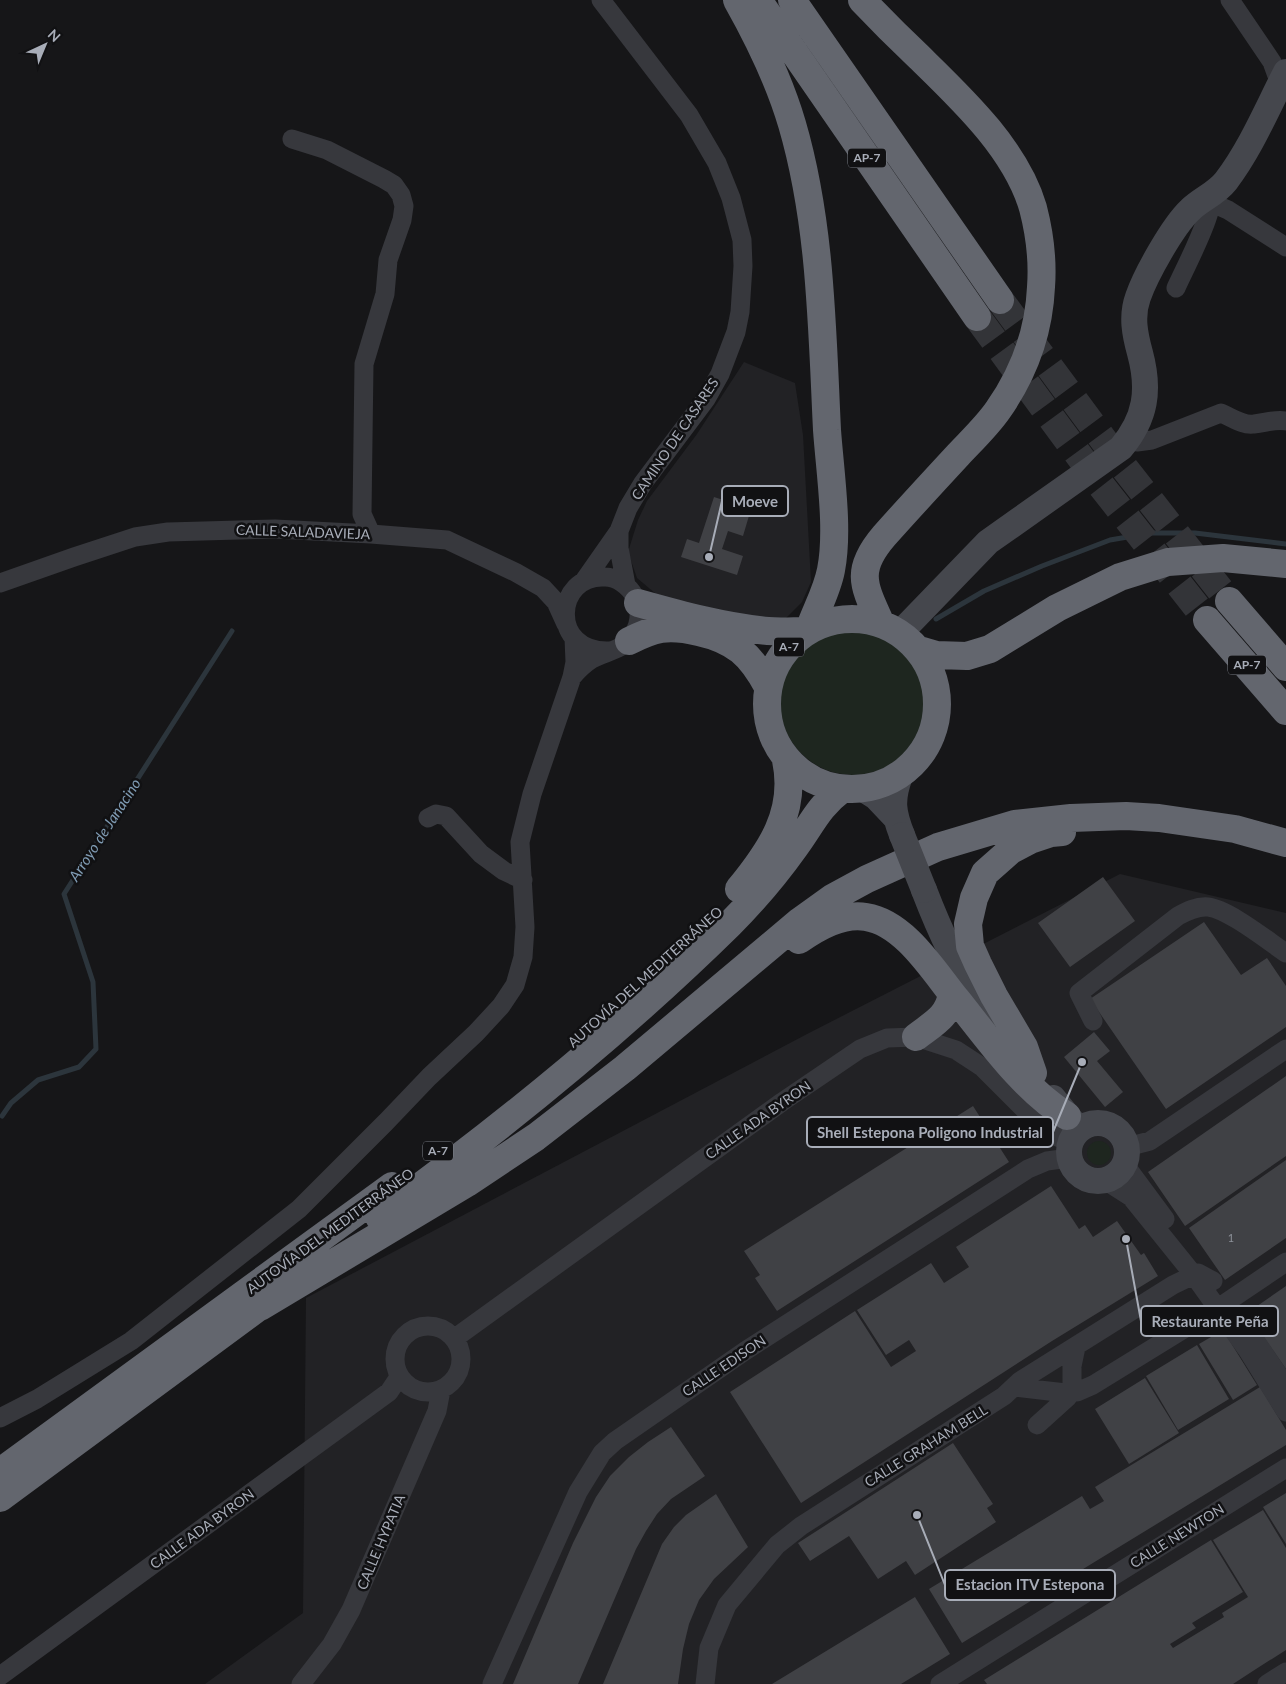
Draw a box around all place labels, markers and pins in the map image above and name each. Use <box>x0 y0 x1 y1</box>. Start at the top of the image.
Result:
callout: Moeve <box>722 486 788 516</box>
callout: Shell Estepona Poligono Industrial <box>807 1117 1053 1147</box>
callout: Restaurante Peña <box>1141 1306 1278 1336</box>
callout: Estacion ITV Estepona <box>945 1570 1115 1600</box>

